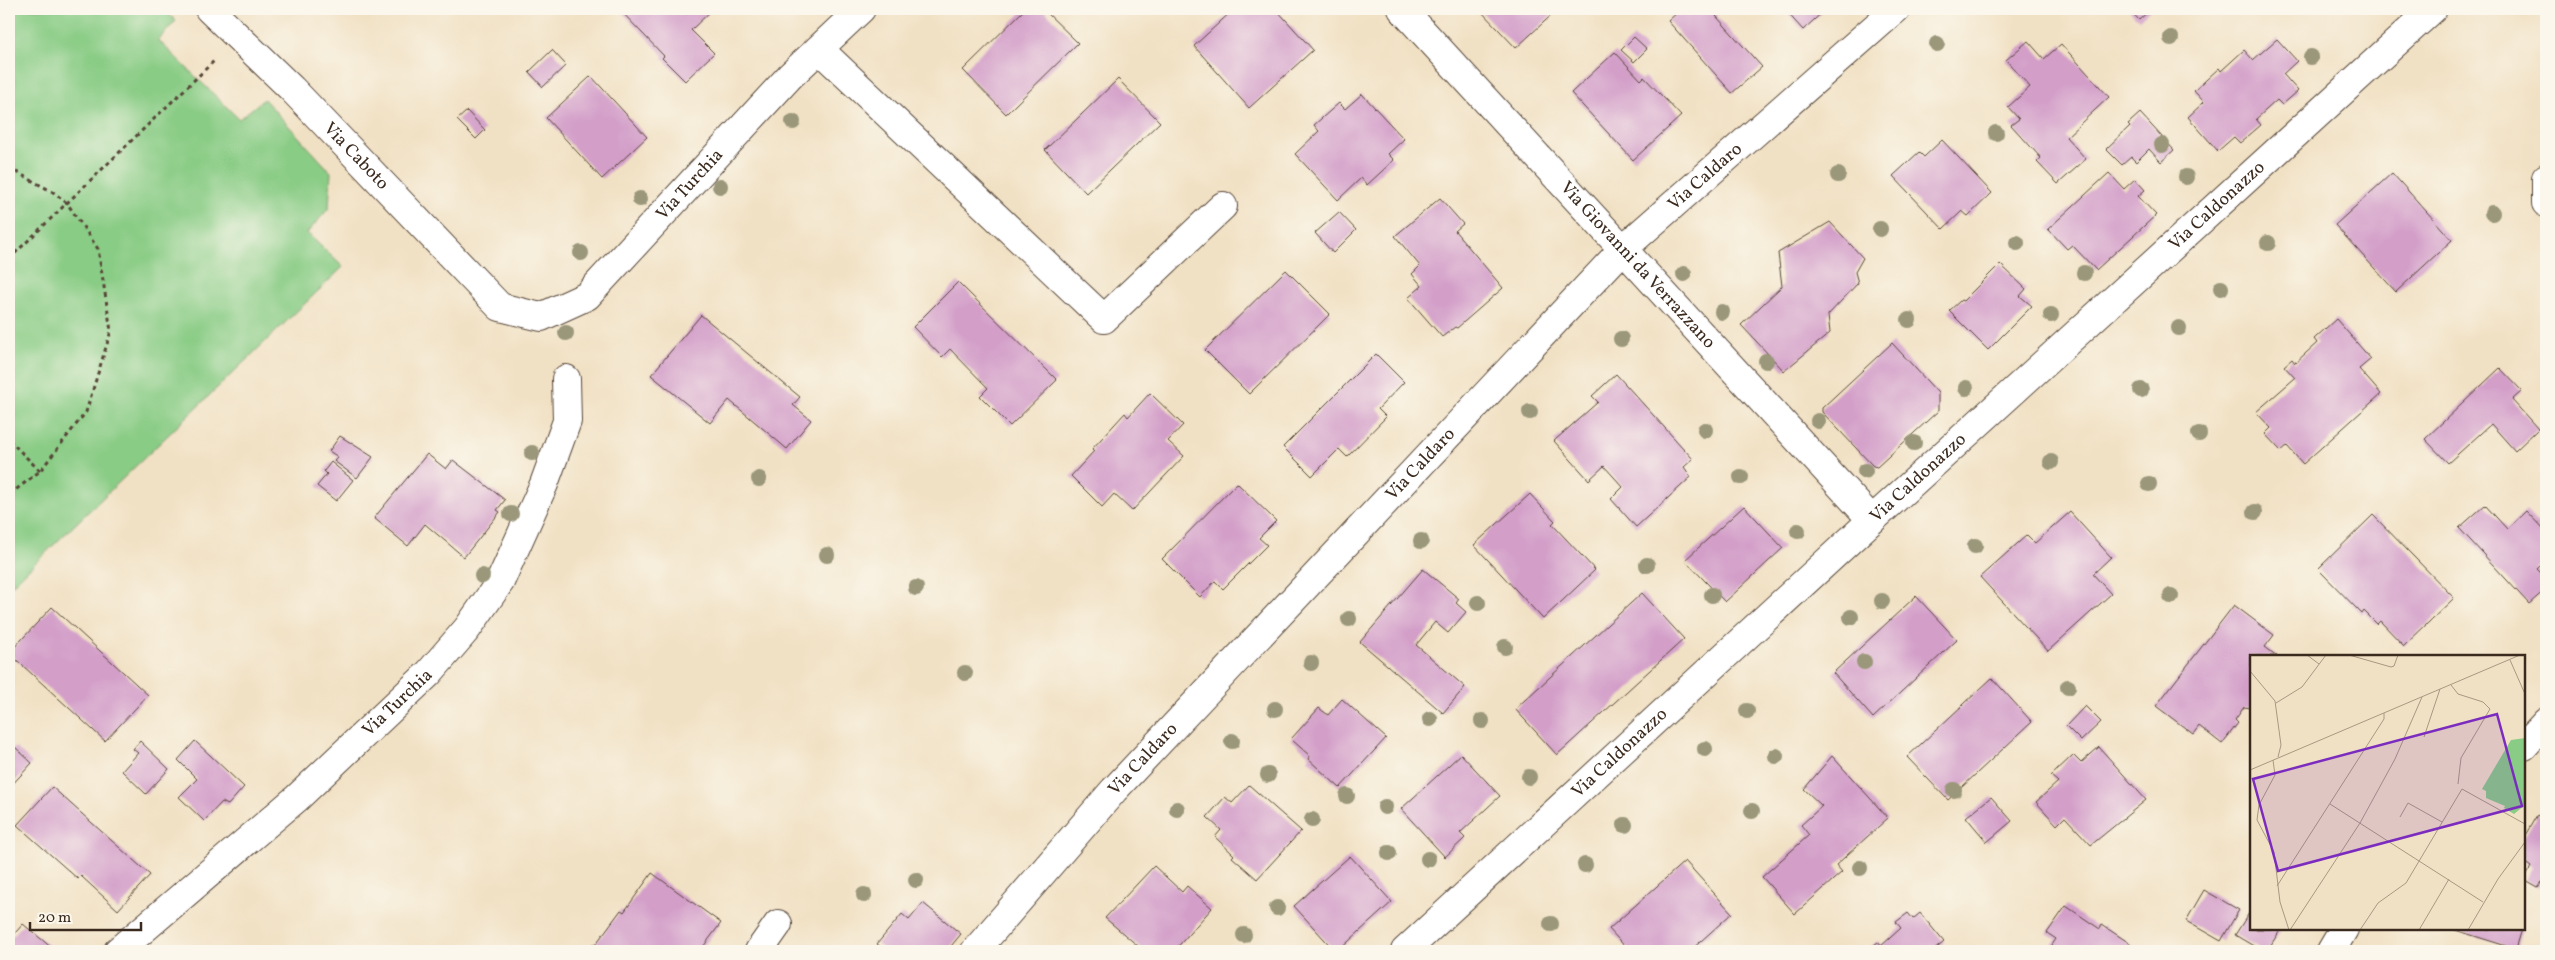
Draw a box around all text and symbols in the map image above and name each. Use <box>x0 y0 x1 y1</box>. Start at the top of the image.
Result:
street label: Via Caboto <box>318 117 395 196</box>
street label: Via Caldaro <box>1662 137 1748 216</box>
street label: Via Turchia <box>650 143 729 226</box>
street label: Via Caldonazzo <box>2163 155 2271 256</box>
street label: Via Giovanni da Verrazzano <box>1554 176 1721 354</box>
street label: Via Caldaro <box>1380 422 1461 506</box>
street label: Via Caldonazzo <box>1864 427 1972 528</box>
inset map <box>2250 655 2525 930</box>
street label: Via Turchia <box>357 663 439 742</box>
street label: Via Caldonazzo <box>1566 702 1673 804</box>
street label: Via Caldaro <box>1102 717 1184 801</box>
scale bar <box>30 900 141 932</box>
text: 20 m <box>38 908 71 929</box>

